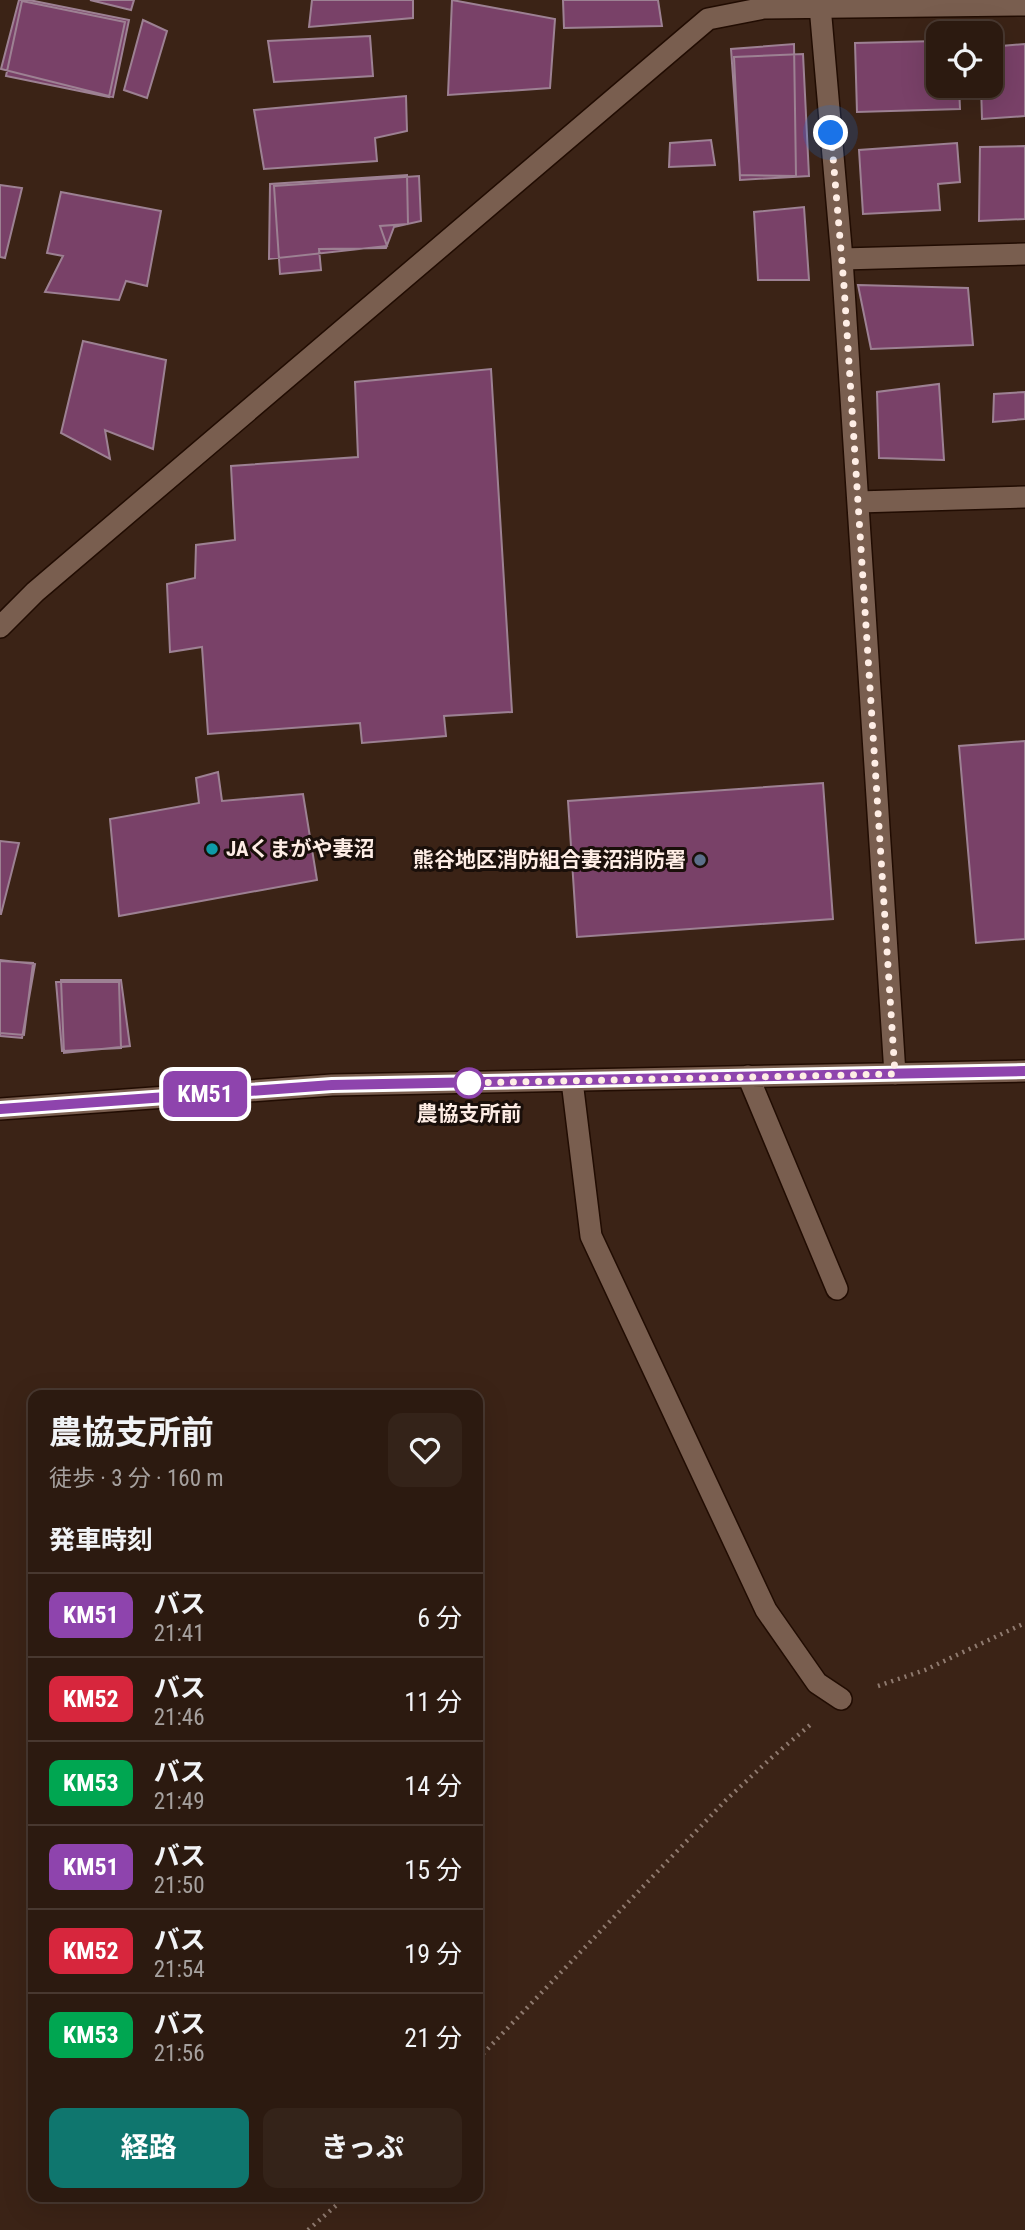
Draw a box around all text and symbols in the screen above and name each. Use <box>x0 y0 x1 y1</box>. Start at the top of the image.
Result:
map controls <box>926 21 1003 98</box>
button: locate <box>926 21 1003 98</box>
your location <box>813 115 848 150</box>
place label: JAくまがや妻沼 <box>226 837 375 861</box>
marker: JAくまがや妻沼 <box>204 841 220 857</box>
place label: 熊谷地区消防組合妻沼消防署 <box>413 848 686 872</box>
marker: 熊谷地区消防組合妻沼消防署 <box>692 852 708 868</box>
marker: 農協支所前 <box>454 1068 484 1098</box>
line badge: KM51 <box>156 1071 254 1117</box>
text: KM51 <box>177 1080 233 1108</box>
place label: 農協支所前 <box>417 1102 522 1126</box>
text: 農協支所前 <box>49 1413 214 1452</box>
button: heart <box>388 1413 462 1487</box>
text: 徒歩 · 3 分 · 160 m <box>49 1465 224 1492</box>
text: 発車時刻 <box>49 1525 153 1555</box>
text: バス <box>154 1589 206 1619</box>
text: KM51 <box>63 1601 119 1629</box>
text: 6 分 <box>417 1603 462 1633</box>
text: 21:41 <box>154 1620 205 1647</box>
text: バス <box>154 1673 206 1703</box>
text: KM52 <box>63 1685 119 1713</box>
text: 11 分 <box>404 1687 462 1717</box>
text: 21:46 <box>154 1704 205 1731</box>
text: バス <box>154 1757 206 1787</box>
text: KM53 <box>63 1769 119 1797</box>
text: 14 分 <box>404 1771 462 1801</box>
text: 21:49 <box>154 1788 205 1815</box>
text: バス <box>154 1841 206 1871</box>
text: KM51 <box>63 1853 119 1881</box>
text: 15 分 <box>404 1855 462 1885</box>
text: 21:50 <box>154 1872 205 1899</box>
text: バス <box>154 1925 206 1955</box>
text: KM52 <box>63 1937 119 1965</box>
text: 19 分 <box>404 1939 462 1969</box>
text: 21:54 <box>154 1956 205 1983</box>
text: バス <box>154 2009 206 2039</box>
text: KM53 <box>63 2021 119 2049</box>
text: 21 分 <box>404 2023 462 2053</box>
text: 21:56 <box>154 2040 205 2067</box>
button: 経路 <box>49 2108 249 2188</box>
button: きっぷ <box>263 2108 462 2188</box>

